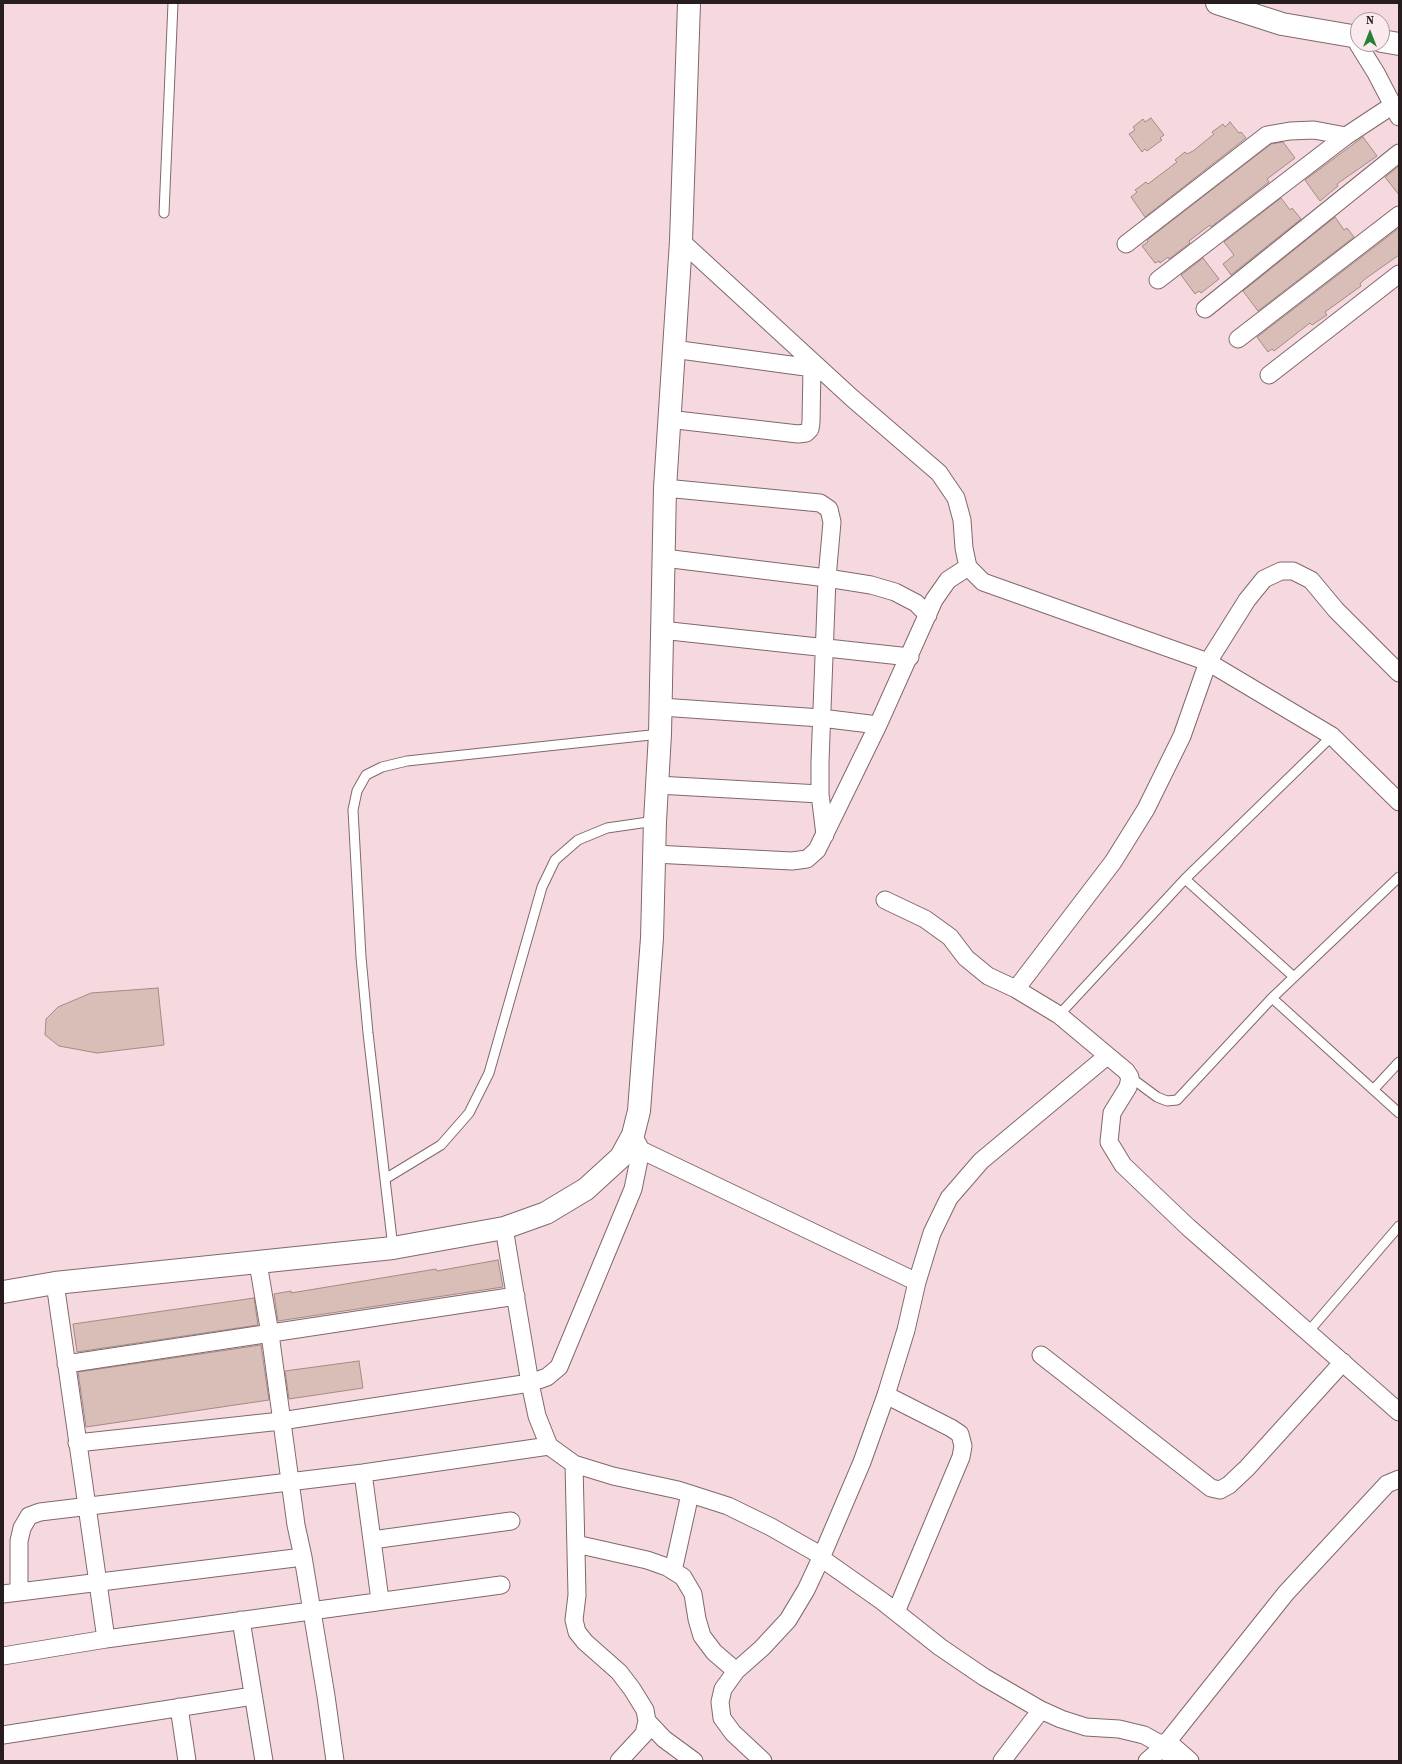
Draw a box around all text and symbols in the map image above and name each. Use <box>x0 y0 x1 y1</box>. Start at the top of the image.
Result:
north arrow <box>1350 12 1390 52</box>
text: N <box>1366 13 1374 28</box>

